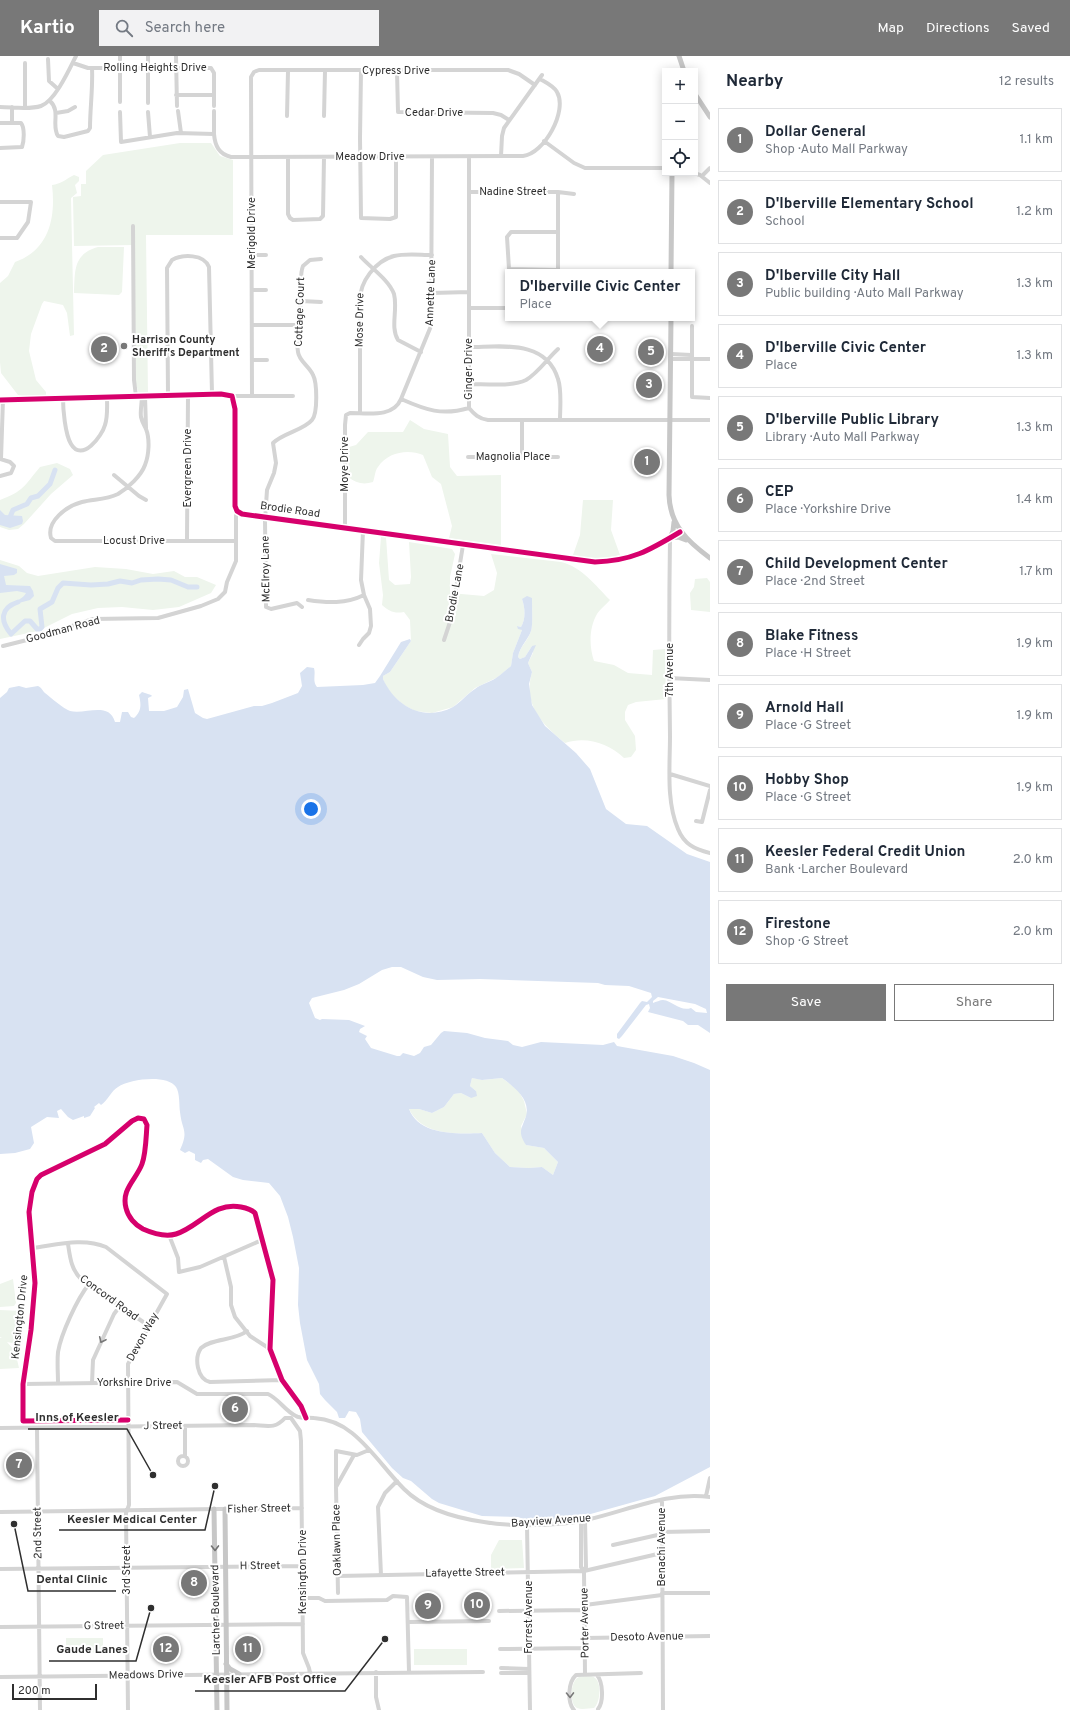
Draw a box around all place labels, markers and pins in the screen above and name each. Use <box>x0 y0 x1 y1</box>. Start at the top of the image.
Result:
place label: Harrison County Sheriff's Department <box>132 333 240 360</box>
pin: 2 <box>91 334 117 364</box>
pin: 4 <box>587 334 613 364</box>
pin: 5 <box>638 337 664 367</box>
marker: Harrison County Sheriff's Department <box>119 341 129 351</box>
pin: 3 <box>636 370 662 400</box>
pin: 1 <box>634 447 660 477</box>
pin: 6 <box>222 1394 248 1424</box>
callout: Inns of Keesler <box>28 1405 127 1429</box>
pin: 7 <box>6 1450 32 1480</box>
callout: Keesler Medical Center <box>59 1506 205 1530</box>
callout: Dental Clinic <box>28 1567 116 1591</box>
pin: 8 <box>181 1568 207 1598</box>
pin: 10 <box>464 1590 490 1620</box>
pin: 9 <box>415 1591 441 1621</box>
pin: 12 <box>153 1634 179 1664</box>
pin: 11 <box>235 1634 261 1664</box>
callout: Gaude Lanes <box>49 1637 136 1661</box>
callout: Keesler AFB Post Office <box>195 1667 345 1691</box>

